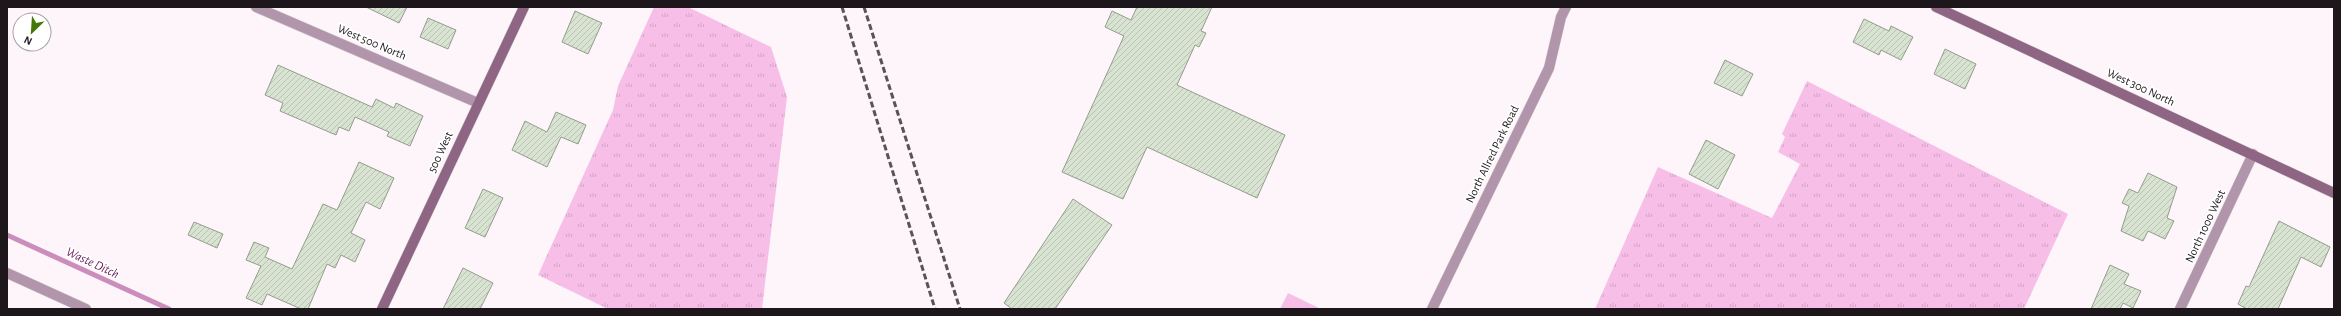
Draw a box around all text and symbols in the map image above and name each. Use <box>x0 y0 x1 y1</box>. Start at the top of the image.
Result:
north arrow <box>12 12 52 52</box>
street label: West 500 North <box>336 22 408 62</box>
text: N <box>22 34 34 47</box>
street label: West 300 North <box>2105 66 2177 108</box>
street label: North Allred Park Road <box>1463 103 1521 205</box>
street label: 500 West <box>425 130 455 174</box>
street label: North 1000 West <box>2183 188 2227 264</box>
water label: Waste Ditch <box>64 246 121 281</box>

